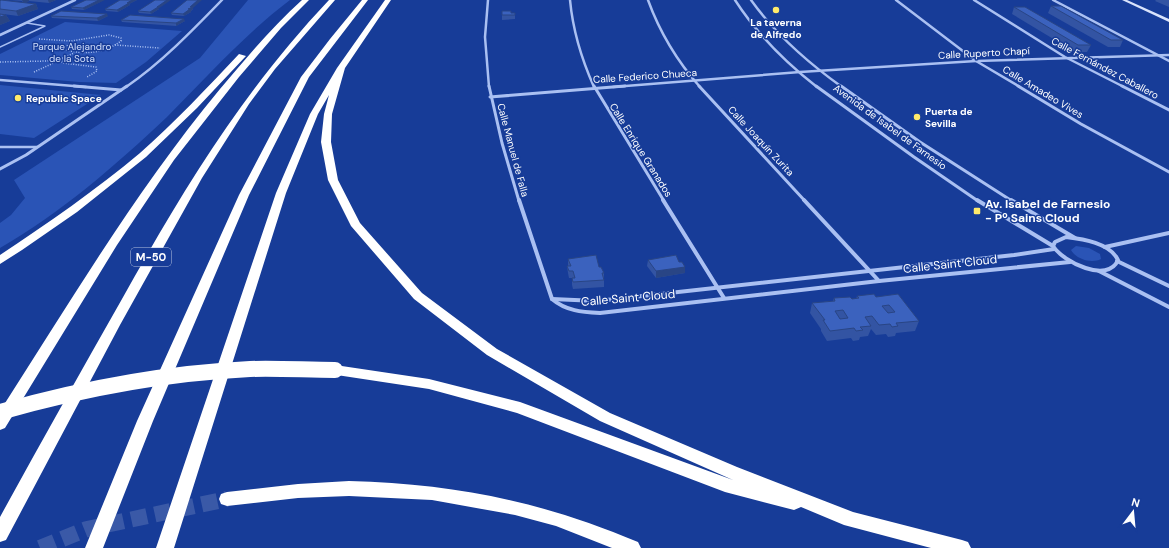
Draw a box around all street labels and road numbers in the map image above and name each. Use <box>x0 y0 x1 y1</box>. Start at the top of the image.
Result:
street label: Calle Fernández Caballero <box>1049 34 1161 102</box>
street label: Calle Ruperto Chapí <box>938 44 1031 62</box>
street label: Calle Amadeo Vives <box>1000 63 1086 121</box>
street label: Calle Federico Chueca <box>593 66 697 86</box>
street label: Avenida de Isabel de Farnesio <box>831 81 949 173</box>
street label: Calle Enrique Granados <box>607 101 675 199</box>
street label: Calle Manuel de Falla <box>494 102 532 198</box>
street label: Calle Joaquín Zurita <box>725 103 797 179</box>
road number: M-50 <box>131 248 171 266</box>
street label: Calle Saint Cloud <box>902 251 998 277</box>
street label: Calle Saint Cloud <box>580 286 676 310</box>

